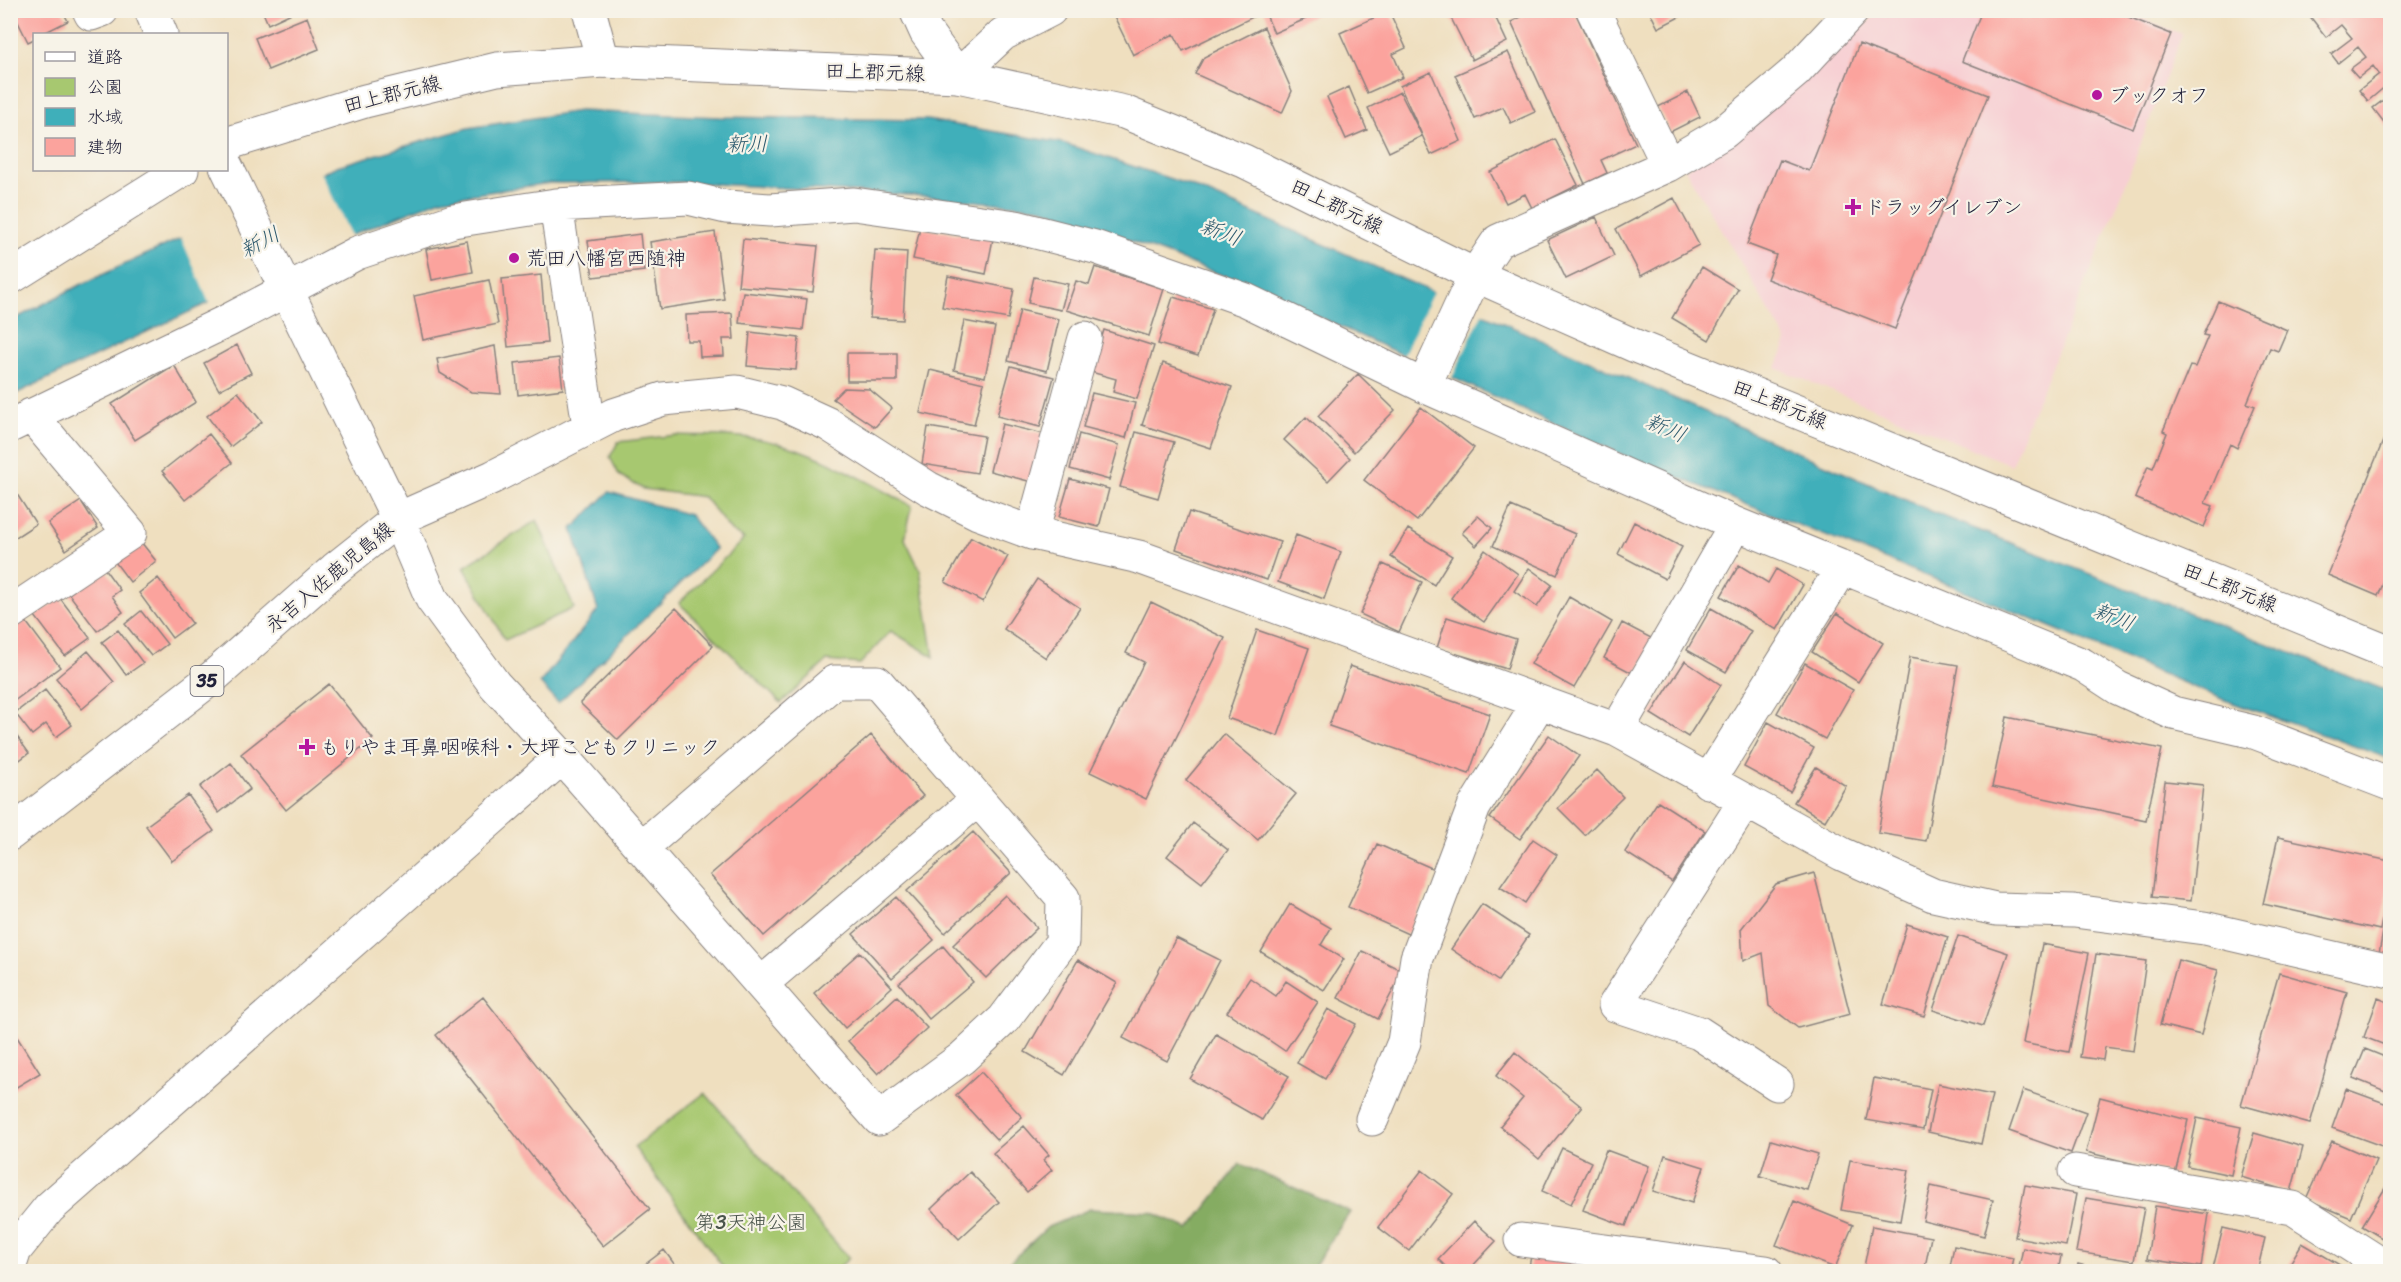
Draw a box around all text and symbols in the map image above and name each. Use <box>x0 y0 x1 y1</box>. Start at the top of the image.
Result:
legend <box>33 33 228 171</box>
text: 道路 <box>87 41 123 73</box>
street label: 田上郡元線 <box>824 53 926 92</box>
street label: 田上郡元線 <box>339 65 445 124</box>
text: 公園 <box>87 71 123 103</box>
place label: ブックオフ <box>2109 78 2209 113</box>
marker: ブックオフ <box>2090 88 2104 102</box>
text: 水域 <box>87 101 123 133</box>
water label: 新川 <box>726 125 768 163</box>
text: 建物 <box>87 131 123 163</box>
street label: 田上郡元線 <box>1284 169 1389 244</box>
place label: ドラッグイレブン <box>1865 190 2023 225</box>
marker: ドラッグイレブン <box>1846 200 1860 214</box>
water label: 新川 <box>1195 207 1247 257</box>
water label: 新川 <box>233 215 287 269</box>
place label: 荒田八幡宮西随神 <box>526 241 686 276</box>
marker: 荒田八幡宮西随神 <box>507 251 521 265</box>
street label: 田上郡元線 <box>1727 370 1833 439</box>
water label: 新川 <box>1639 402 1693 454</box>
street label: 永吉入佐鹿児島線 <box>257 513 402 642</box>
street label: 田上郡元線 <box>2177 553 2283 622</box>
water label: 新川 <box>2087 592 2141 642</box>
road number: 35 <box>190 666 224 696</box>
place label: もりやま耳鼻咽喉科・大坪こどもクリニック <box>320 730 720 765</box>
marker: もりやま耳鼻咽喉科・大坪こどもクリニック <box>298 738 316 756</box>
park label: 第3天神公園 <box>696 1205 806 1240</box>

